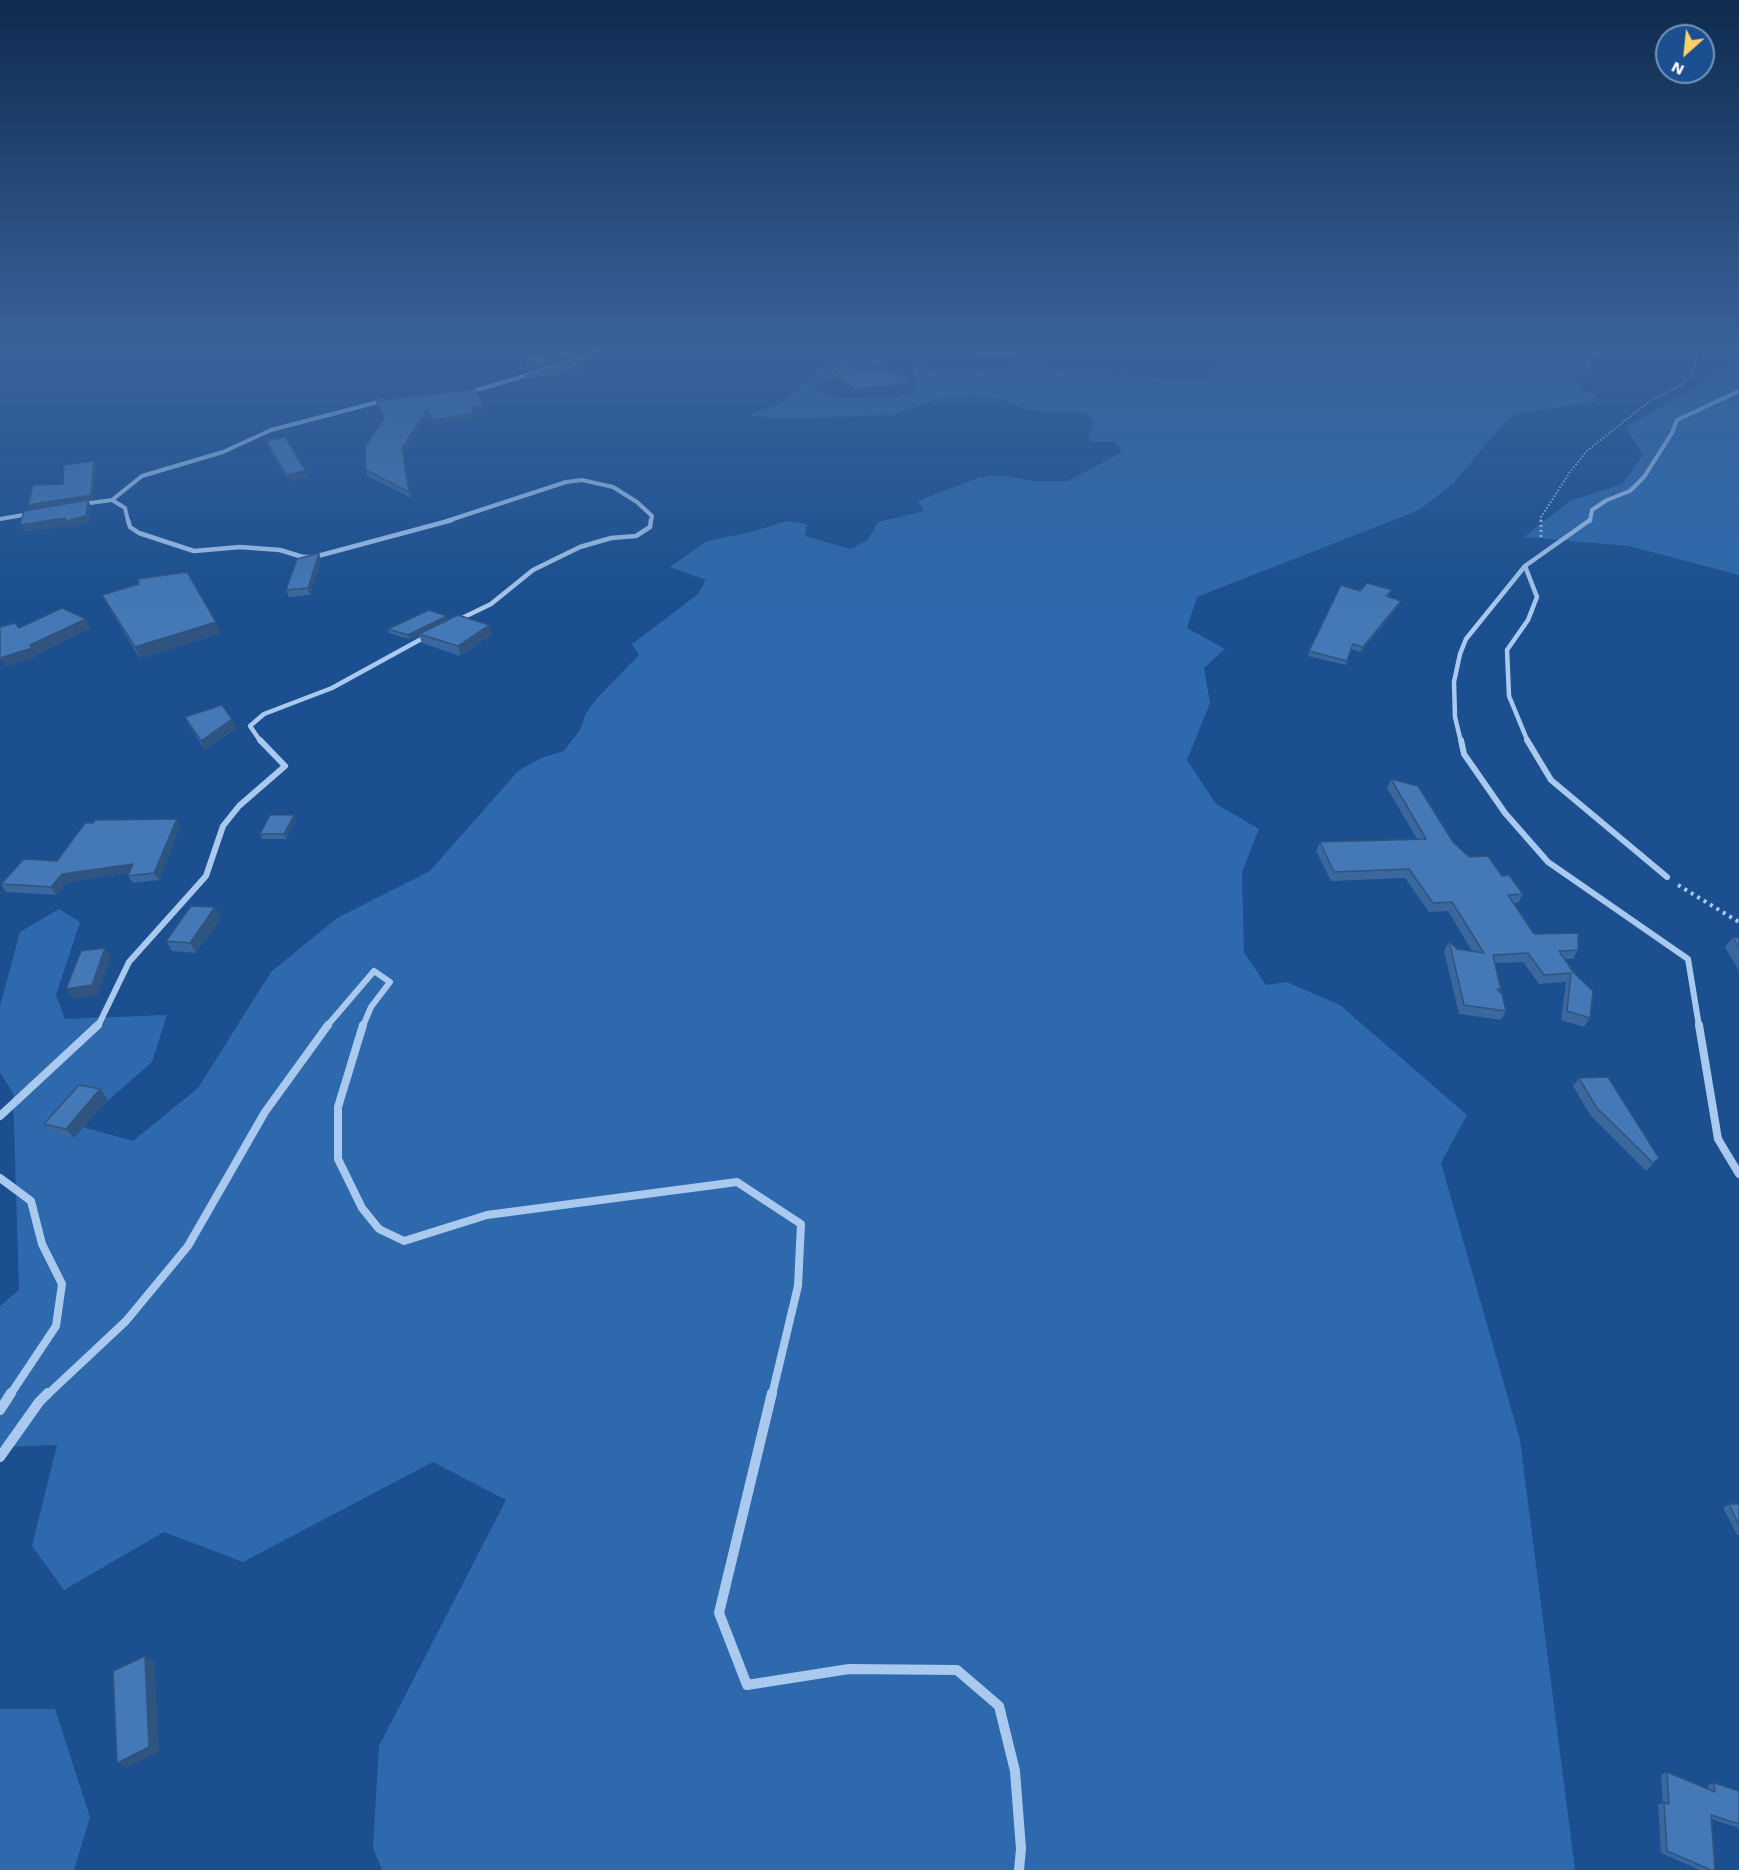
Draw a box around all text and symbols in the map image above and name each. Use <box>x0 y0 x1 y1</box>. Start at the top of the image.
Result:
north arrow <box>1655 24 1715 84</box>
text: N <box>1668 58 1687 80</box>

